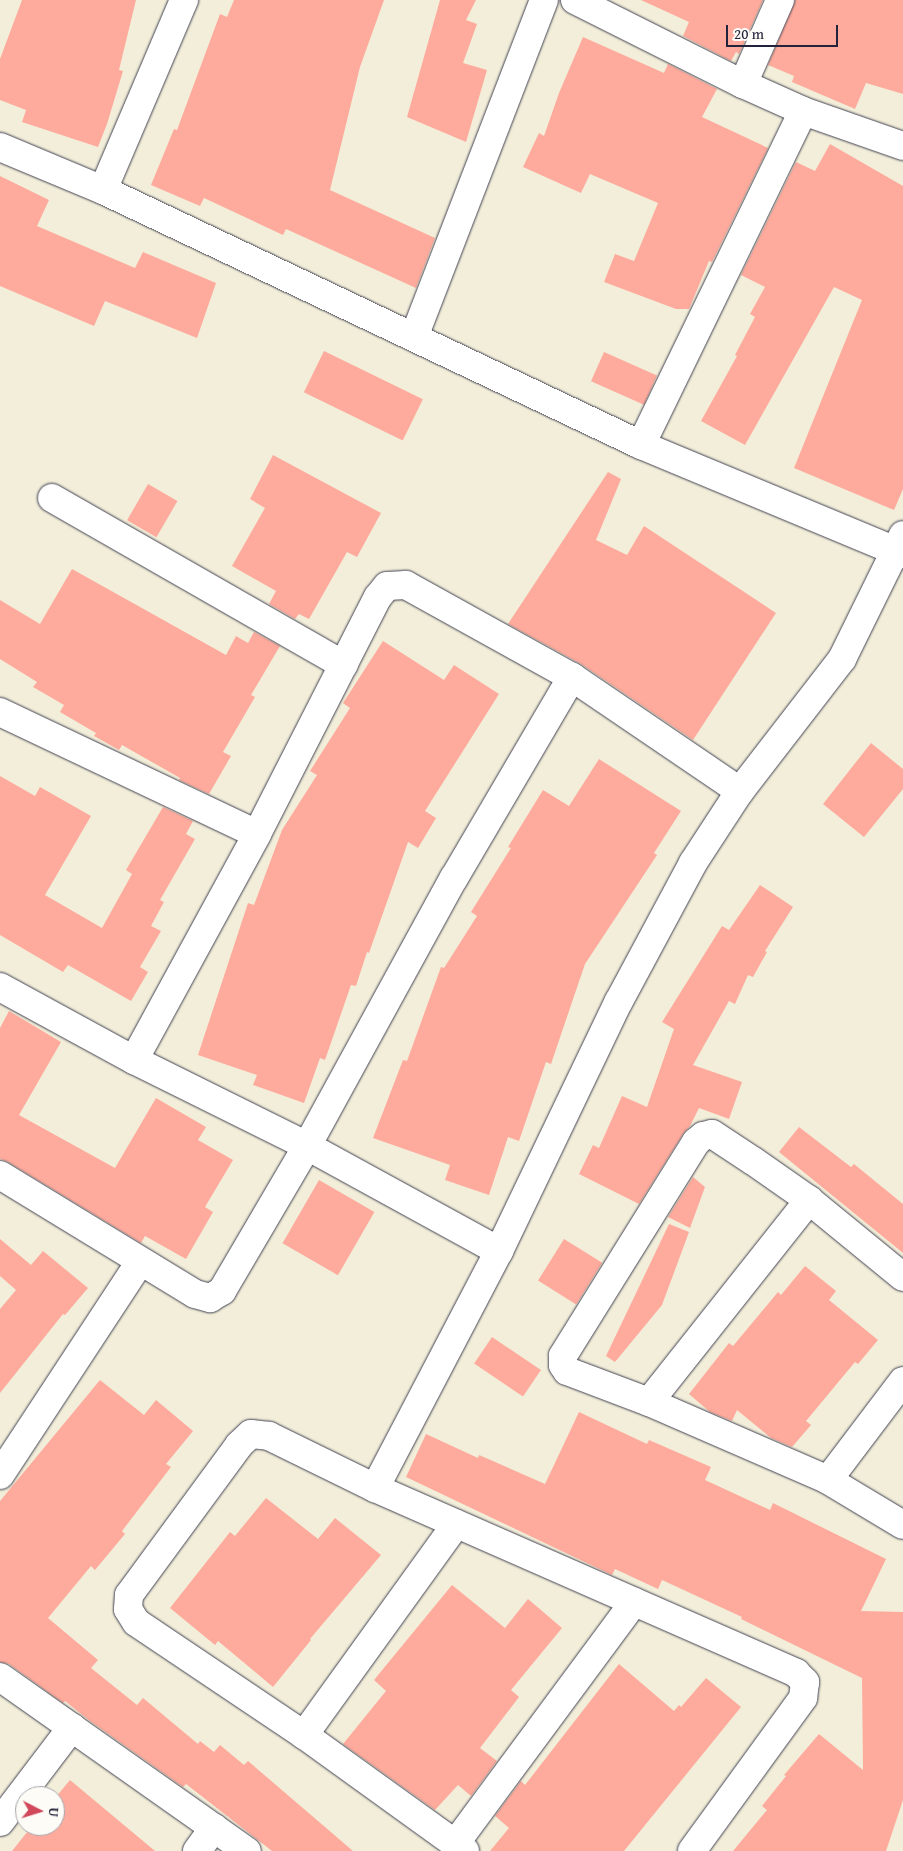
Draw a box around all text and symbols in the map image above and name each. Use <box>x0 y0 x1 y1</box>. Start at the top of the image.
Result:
scale bar <box>728 15 840 47</box>
text: 20 m <box>734 23 764 44</box>
north arrow <box>15 1786 65 1836</box>
text: U <box>44 1807 64 1818</box>

